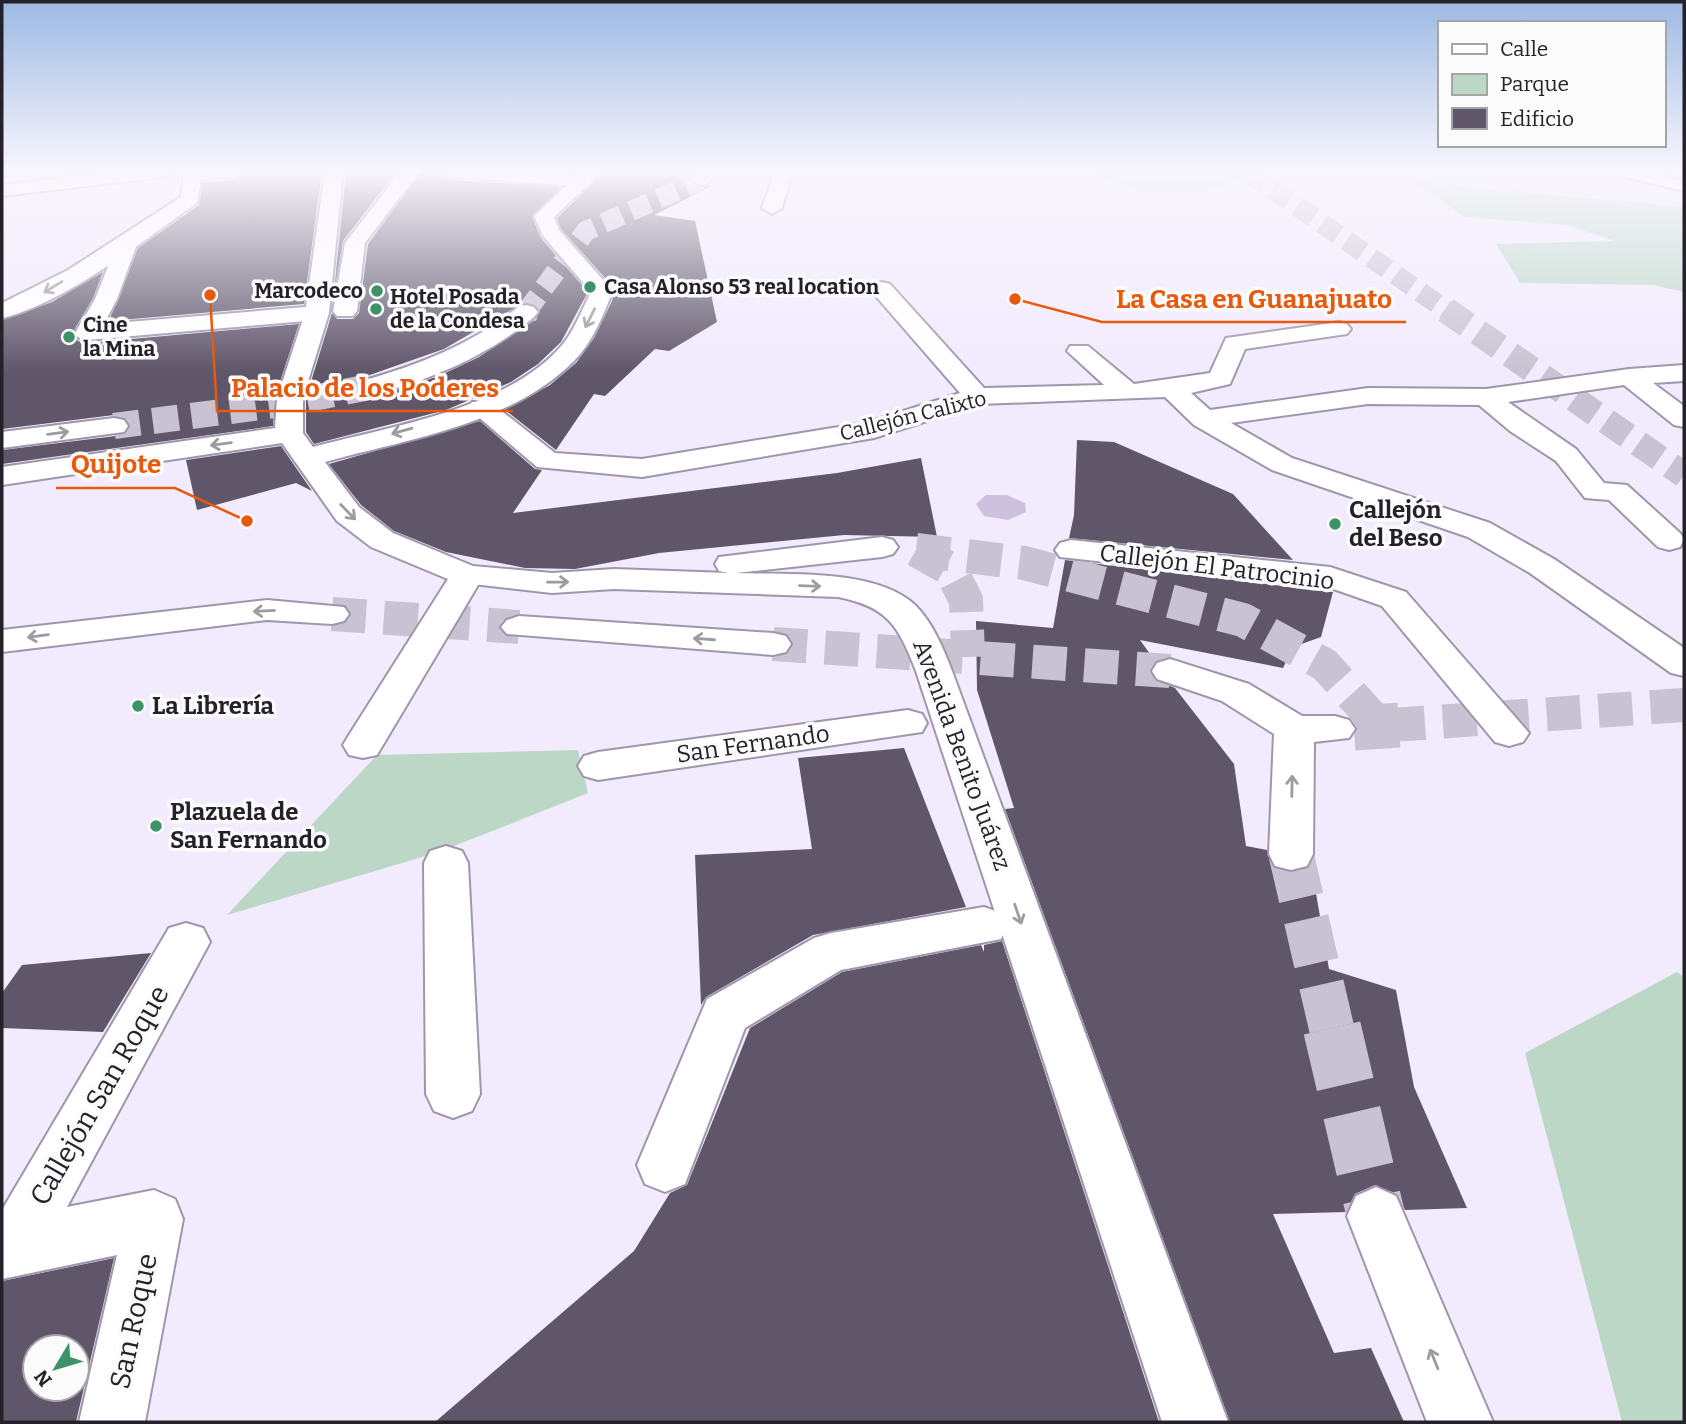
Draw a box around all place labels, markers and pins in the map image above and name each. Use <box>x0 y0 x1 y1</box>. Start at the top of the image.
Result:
place label: Casa Alonso 53 real location <box>604 274 880 300</box>
callout: La Casa en Guanajuato <box>1102 275 1406 322</box>
place label: Marcodeco <box>254 278 363 304</box>
marker: Casa Alonso 53 real location <box>582 279 598 295</box>
marker: Marcodeco <box>369 283 385 299</box>
place label: Hotel Posada de la Condesa <box>390 284 525 334</box>
marker: Hotel Posada de la Condesa <box>368 301 384 317</box>
place label: Cine la Mina <box>83 312 155 362</box>
marker: Cine la Mina <box>61 329 77 345</box>
callout: Palacio de los Poderes <box>217 364 513 411</box>
callout: Quijote <box>56 441 175 488</box>
place label: Callejón del Beso <box>1349 496 1443 552</box>
marker: Callejón del Beso <box>1327 516 1343 532</box>
place label: La Librería <box>152 692 275 720</box>
marker: La Librería <box>130 698 146 714</box>
place label: Plazuela de San Fernando <box>170 798 327 854</box>
marker: Plazuela de San Fernando <box>148 818 164 834</box>

